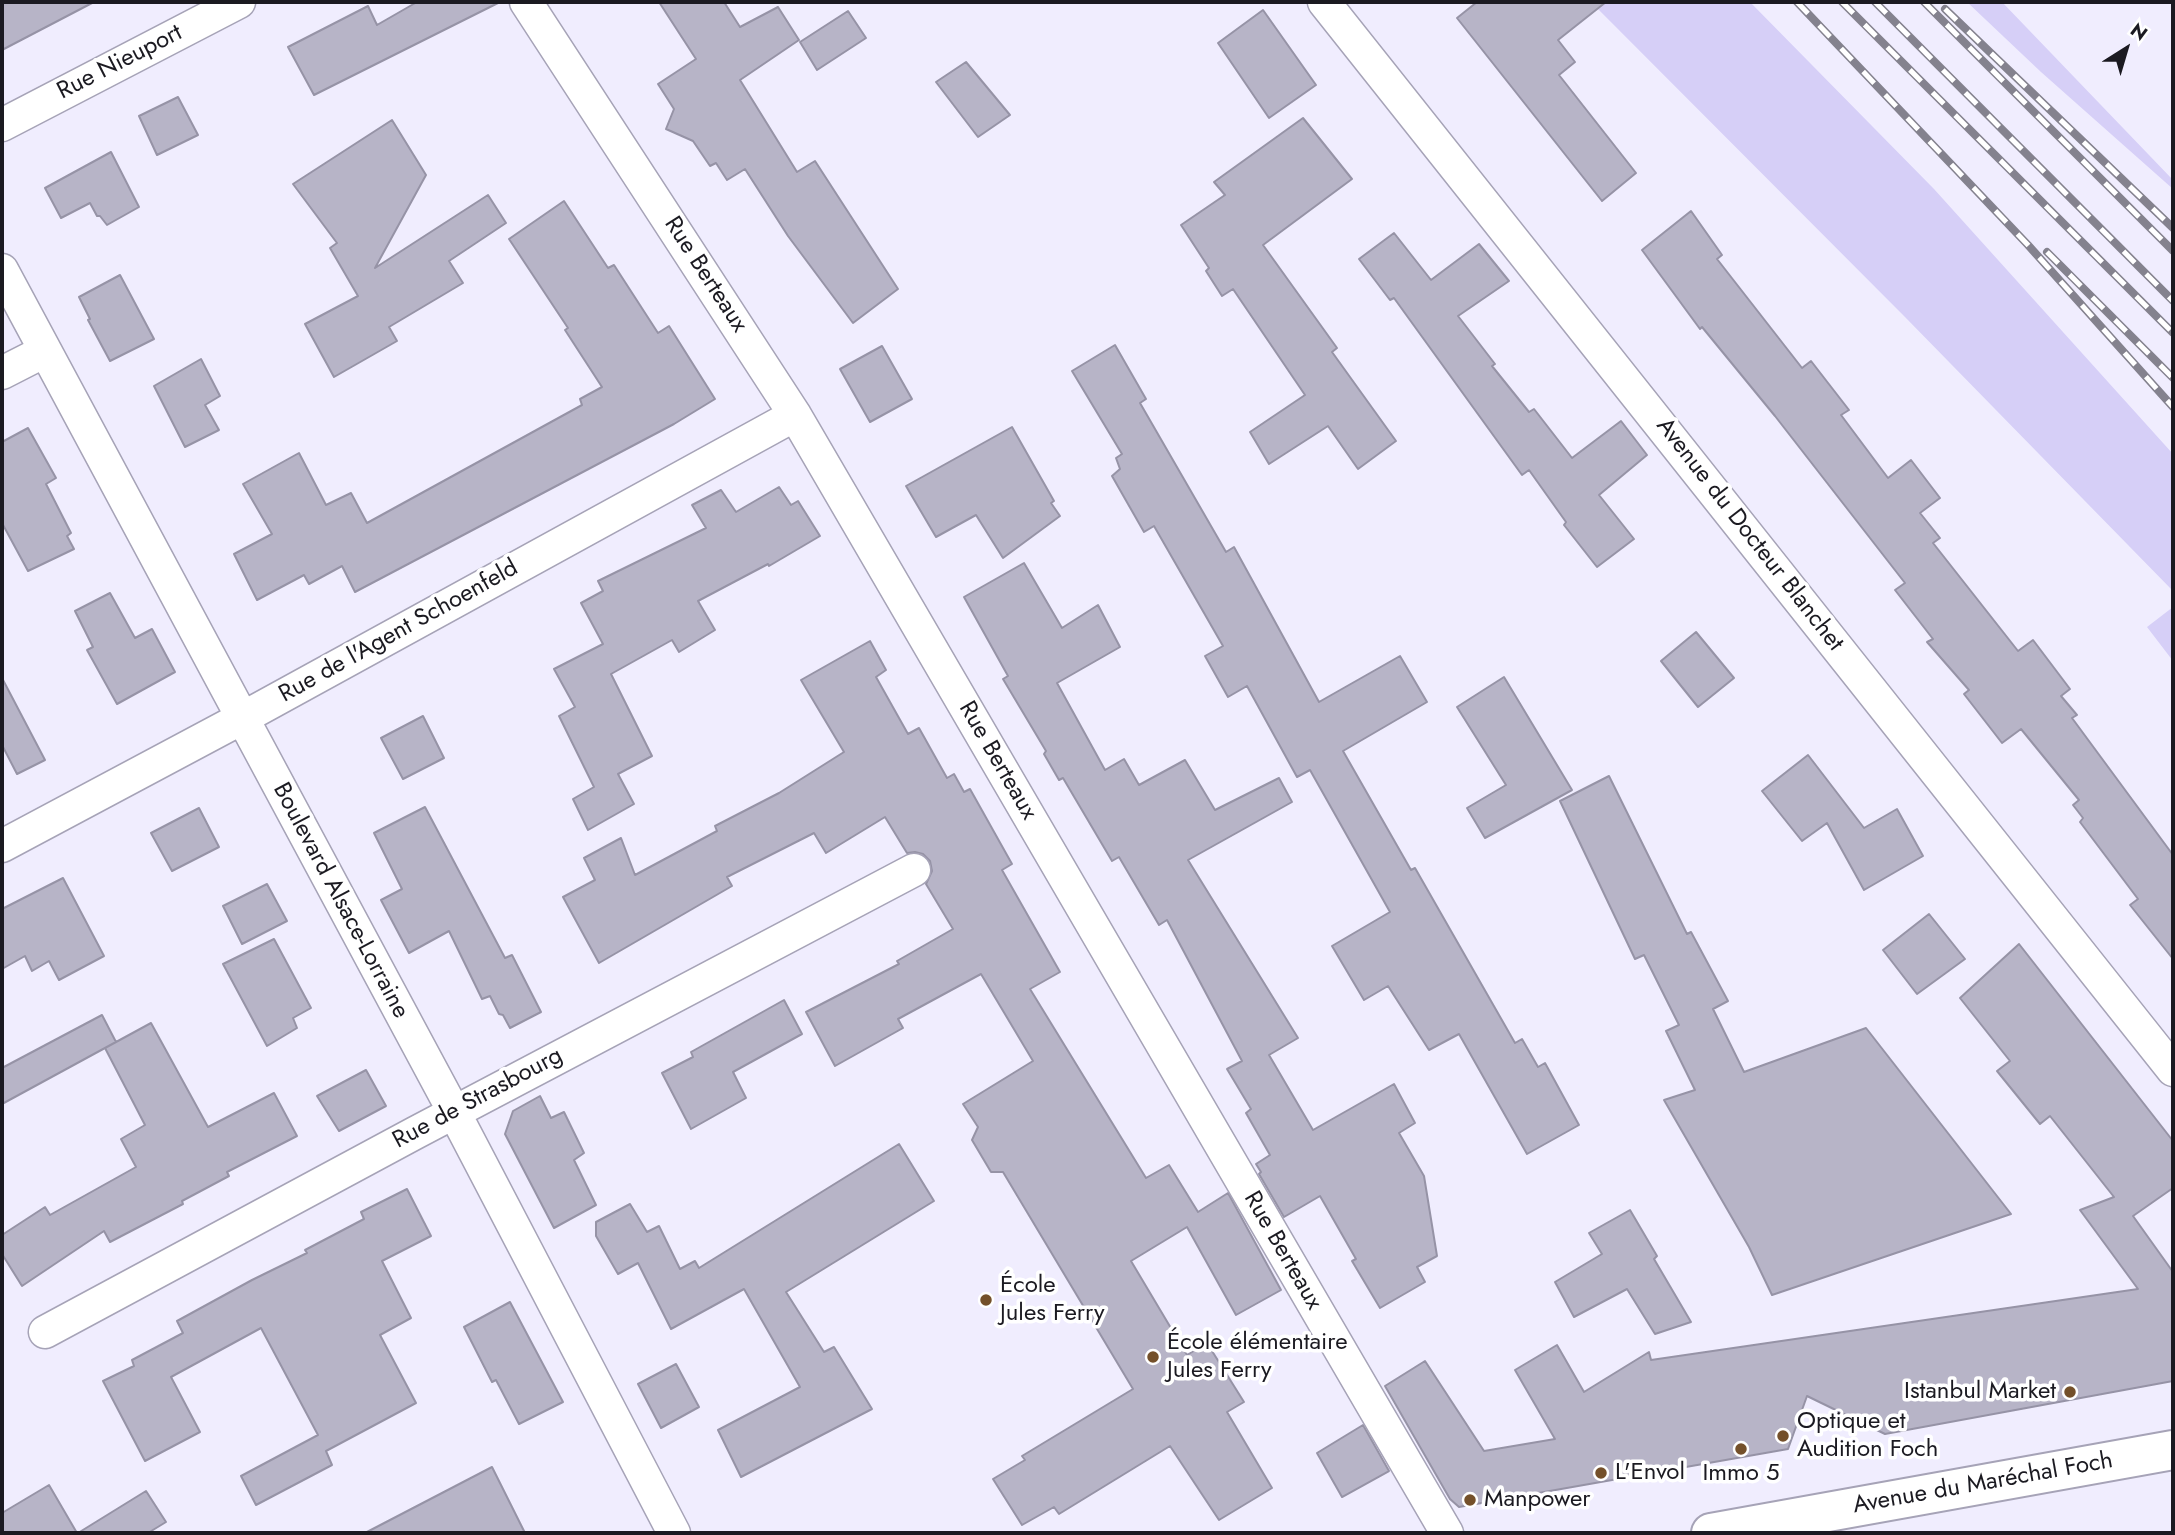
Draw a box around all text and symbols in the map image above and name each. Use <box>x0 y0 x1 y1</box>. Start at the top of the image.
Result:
north arrow <box>2091 14 2161 84</box>
text: N <box>2125 17 2153 47</box>
street label: Rue Nieuport <box>53 19 187 107</box>
street label: Rue Berteaux <box>657 212 753 338</box>
street label: Avenue du Docteur Blanchet <box>1649 413 1849 657</box>
street label: Rue de l'Agent Schoenfeld <box>274 554 524 710</box>
street label: Rue Berteaux <box>952 697 1042 825</box>
street label: Boulevard Alsace-Lorraine <box>266 778 414 1024</box>
street label: Rue de Strasbourg <box>388 1042 568 1156</box>
street label: Rue Berteaux <box>1237 1187 1327 1315</box>
place label: École Jules Ferry <box>1000 1272 1104 1328</box>
marker: École Jules Ferry <box>978 1292 994 1308</box>
place label: École élémentaire Jules Ferry <box>1167 1329 1348 1385</box>
marker: École élémentaire Jules Ferry <box>1145 1349 1161 1365</box>
place label: Istanbul Market <box>1904 1378 2056 1406</box>
marker: Istanbul Market <box>2062 1384 2078 1400</box>
place label: Optique et Audition Foch <box>1797 1408 1938 1464</box>
marker: Optique et Audition Foch <box>1775 1428 1791 1444</box>
marker: Immo 5 <box>1733 1441 1749 1457</box>
street label: Avenue du Maréchal Foch <box>1851 1447 2115 1521</box>
place label: L'Envol <box>1615 1459 1685 1487</box>
place label: Immo 5 <box>1702 1460 1780 1488</box>
marker: L'Envol <box>1593 1465 1609 1481</box>
place label: Manpower <box>1484 1486 1591 1514</box>
marker: Manpower <box>1462 1492 1478 1508</box>

